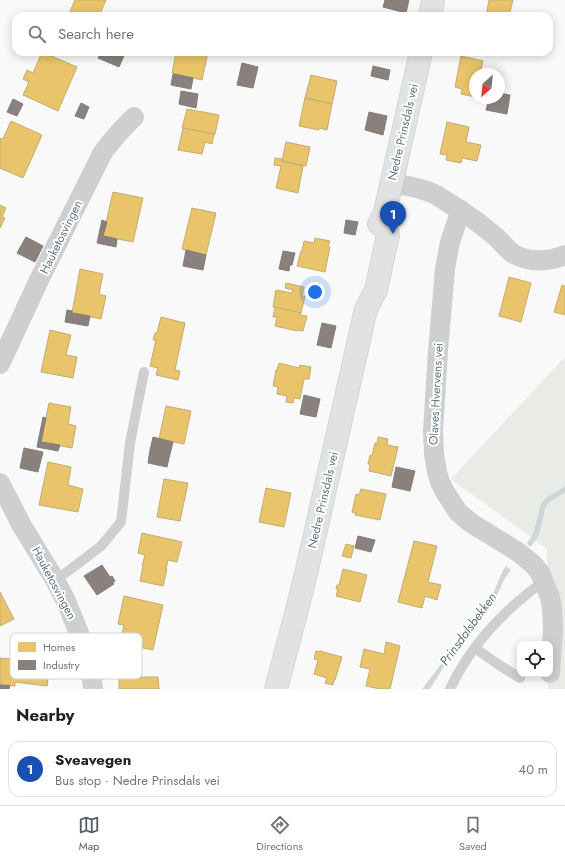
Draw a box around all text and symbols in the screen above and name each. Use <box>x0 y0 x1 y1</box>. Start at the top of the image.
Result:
search box <box>12 12 553 56</box>
icon: search <box>26 23 48 45</box>
text: Search here <box>58 23 134 45</box>
north arrow <box>469 68 505 104</box>
street label: Nedre Prinsdals vei <box>383 82 423 182</box>
street label: Hauketosvingen <box>35 197 87 277</box>
pin: 1 <box>380 201 406 234</box>
your location <box>305 282 325 302</box>
street label: Olaves Hvervens vei <box>424 342 448 446</box>
street label: Nedre Prinsdals vei <box>303 450 343 550</box>
street label: Hauketosvingen <box>27 543 81 623</box>
water label: Prinsdalsbekken <box>435 588 501 669</box>
legend <box>10 633 142 679</box>
text: Homes <box>43 639 76 655</box>
map controls <box>517 641 553 677</box>
button: locate <box>517 641 553 677</box>
text: Industry <box>43 657 80 673</box>
text: Nearby <box>16 703 74 727</box>
text: Sveavegen <box>55 749 131 771</box>
text: 1 <box>27 760 33 779</box>
text: 40 m <box>519 760 548 779</box>
text: Bus stop · Nedre Prinsdals vei <box>55 771 220 790</box>
tab: Map <box>78 814 100 854</box>
tab: Directions <box>256 814 303 854</box>
tab: Saved <box>459 814 487 854</box>

